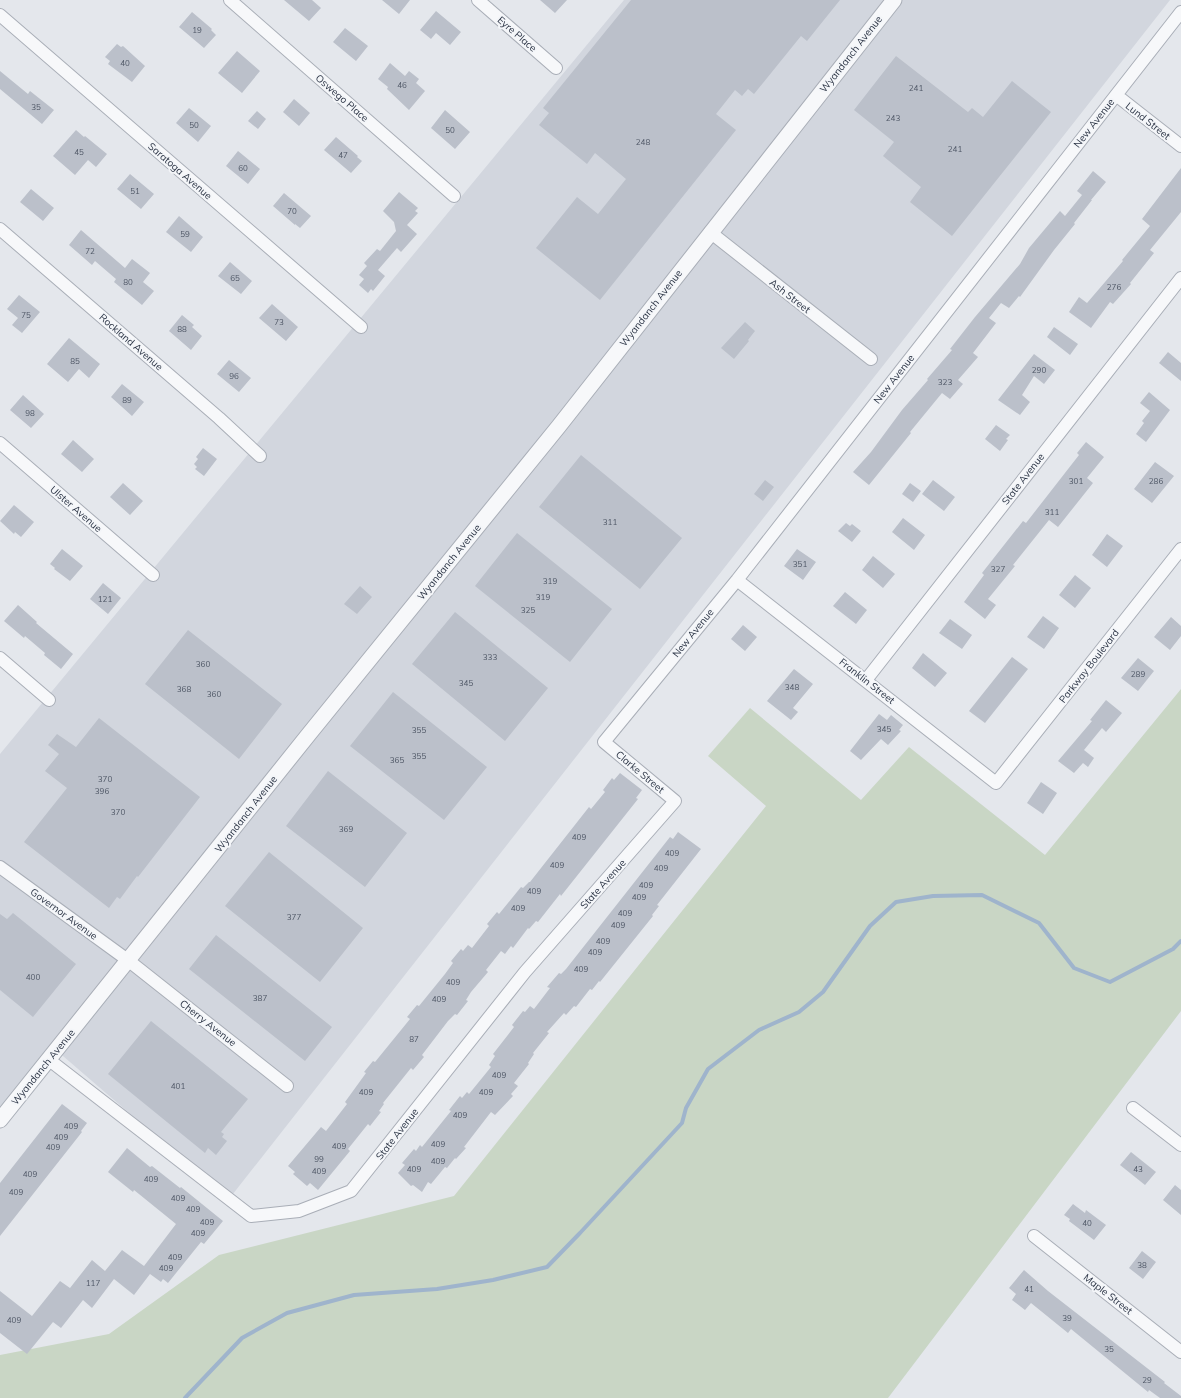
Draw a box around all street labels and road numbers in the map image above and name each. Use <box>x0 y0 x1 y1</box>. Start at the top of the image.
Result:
street label: Eyre Place <box>495 13 539 55</box>
street label: Wyandanch Avenue <box>817 13 885 95</box>
street label: Oswego Place <box>313 71 371 125</box>
street label: New Avenue <box>1071 96 1117 150</box>
street label: Lund Street <box>1123 99 1173 143</box>
street label: Saratoga Avenue <box>145 140 215 202</box>
street label: Wyandanch Avenue <box>617 267 685 349</box>
street label: Ash Street <box>767 276 813 316</box>
street label: Rockland Avenue <box>96 311 166 373</box>
street label: New Avenue <box>871 352 917 406</box>
street label: State Avenue <box>999 451 1047 507</box>
street label: Ulster Avenue <box>47 483 105 535</box>
street label: Wyandanch Avenue <box>414 521 484 603</box>
street label: New Avenue <box>669 606 717 660</box>
street label: Parkway Boulevard <box>1056 626 1122 706</box>
street label: Franklin Street <box>837 655 898 707</box>
street label: Clarke Street <box>613 748 667 796</box>
street label: Wyandanch Avenue <box>212 773 280 855</box>
street label: State Avenue <box>577 857 629 911</box>
street label: Governor Avenue <box>28 885 100 943</box>
street label: Cherry Avenue <box>177 997 239 1049</box>
street label: Wyandanch Avenue <box>8 1026 78 1108</box>
street label: State Avenue <box>373 1106 421 1162</box>
street label: Maple Street <box>1081 1271 1136 1317</box>

